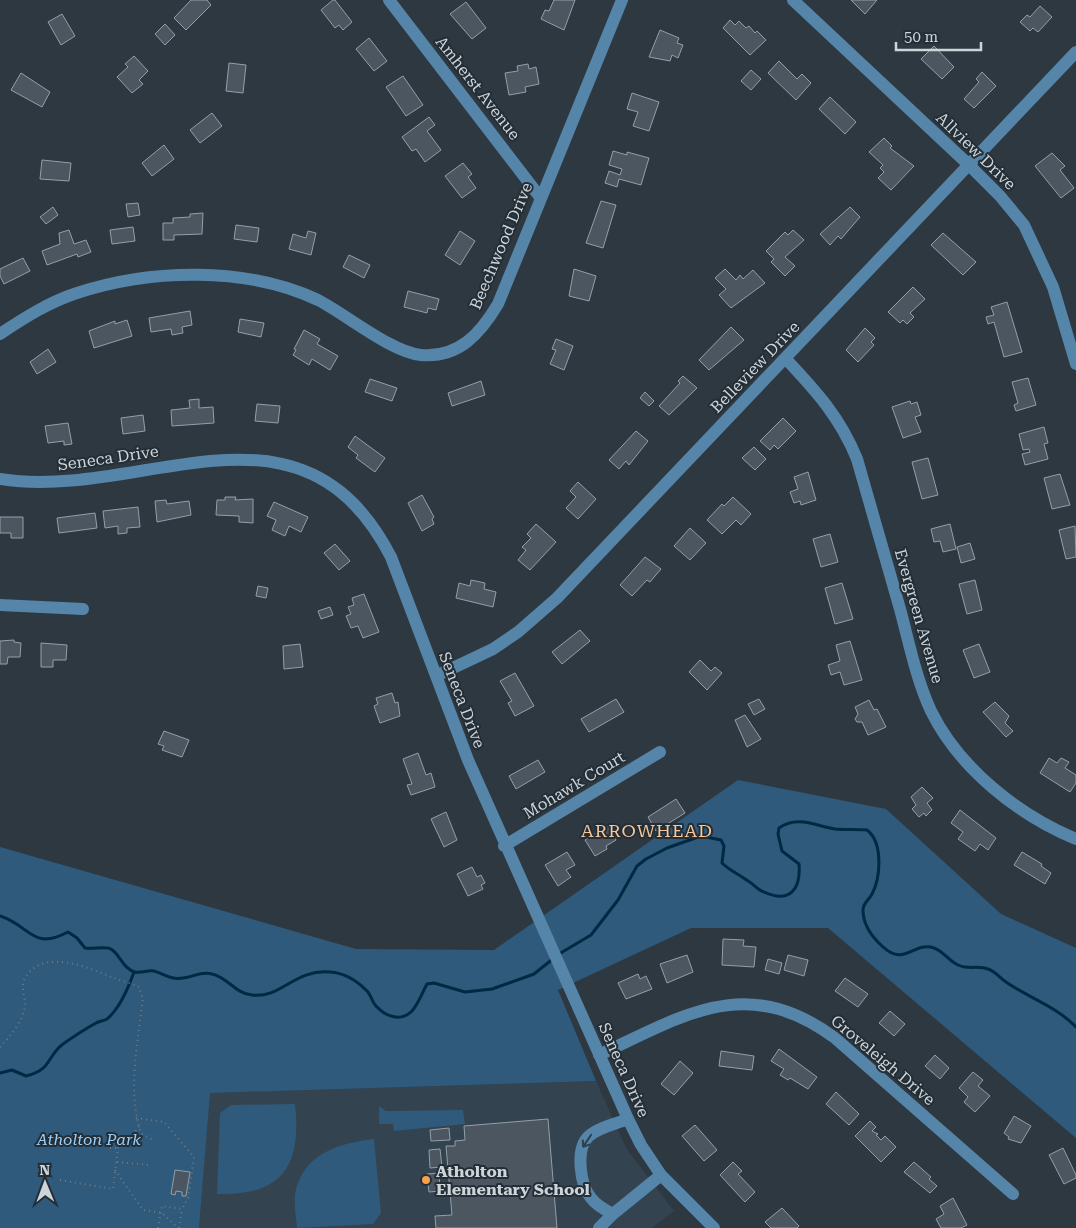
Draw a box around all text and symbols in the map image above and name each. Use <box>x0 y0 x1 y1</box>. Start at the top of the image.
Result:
scale bar <box>896 20 981 52</box>
text: 50 m <box>904 28 939 46</box>
street label: Amherst Avenue <box>432 32 524 144</box>
street label: Allview Drive <box>932 108 1020 194</box>
street label: Beechwood Drive <box>466 179 536 312</box>
street label: Belleview Drive <box>706 317 804 417</box>
street label: Seneca Drive <box>56 441 160 474</box>
street label: Evergreen Avenue <box>891 547 947 686</box>
street label: Seneca Drive <box>435 649 489 751</box>
street label: Mohawk Court <box>520 747 628 823</box>
district label: ARROWHEAD <box>581 820 713 841</box>
street label: Groveleigh Drive <box>827 1011 939 1109</box>
street label: Seneca Drive <box>595 1020 653 1120</box>
park label: Atholton Park <box>36 1130 141 1149</box>
one-way arrow <box>581 1134 592 1148</box>
north arrow <box>20 1158 70 1208</box>
text: N <box>39 1162 51 1178</box>
place label: Atholton Elementary School <box>436 1162 591 1199</box>
marker: Atholton Elementary School <box>420 1174 432 1186</box>

